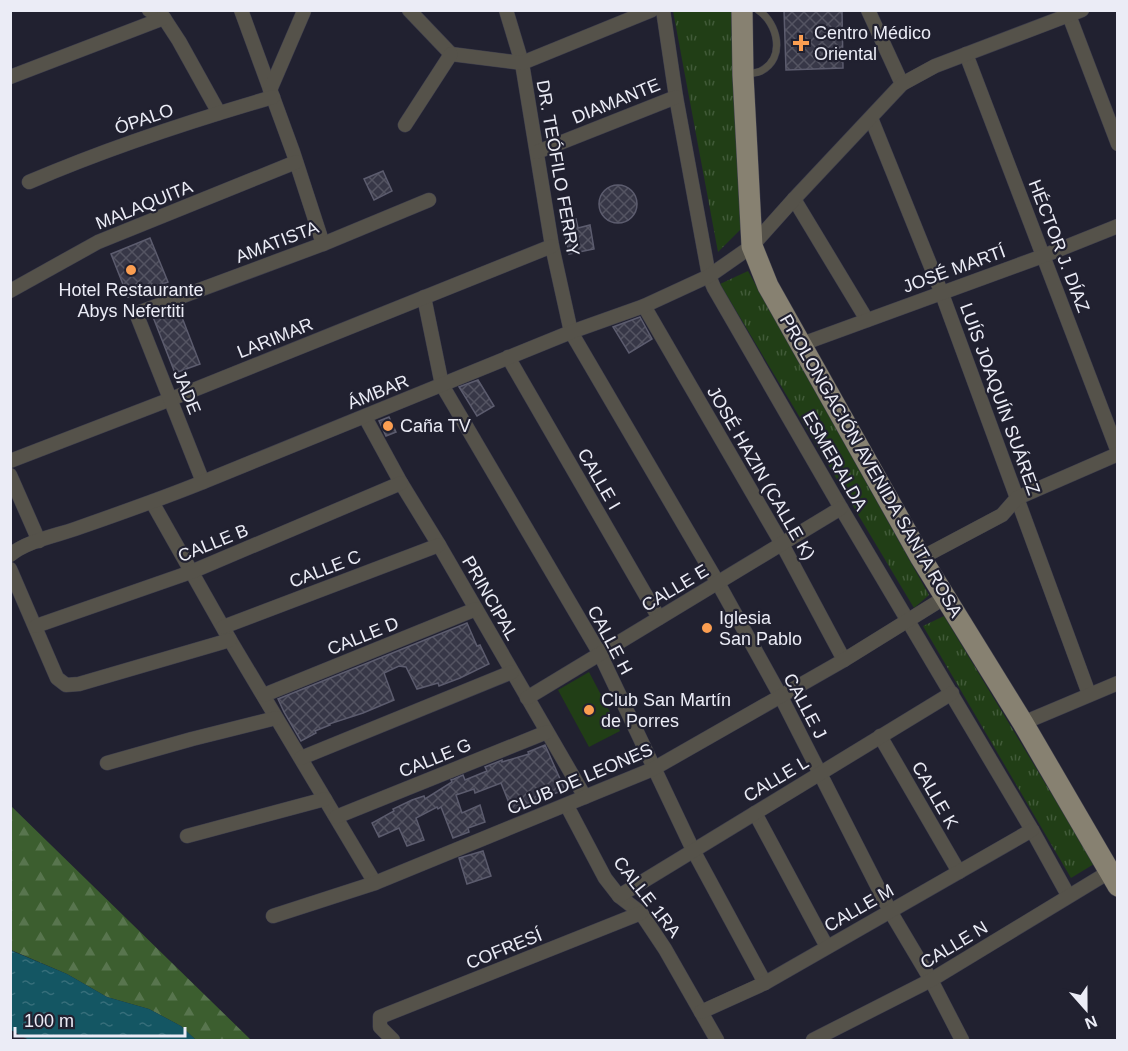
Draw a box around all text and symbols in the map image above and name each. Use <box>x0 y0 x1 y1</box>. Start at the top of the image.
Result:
place label: Centro Médico Oriental <box>814 23 931 64</box>
marker: Centro Médico Oriental <box>792 34 810 52</box>
street label: DIAMANTE <box>569 74 663 128</box>
street label: DR. TEÓFILO FERRY <box>533 78 584 258</box>
street label: ÓPALO <box>112 99 176 138</box>
street label: MALAQUITA <box>93 176 195 234</box>
street label: HÉCTOR J. DÍAZ <box>1024 177 1094 315</box>
street label: AMATISTA <box>233 217 321 267</box>
street label: JOSÉ MARTÍ <box>900 241 1008 297</box>
marker: Hotel Restaurante Abys Nefertiti <box>124 263 138 277</box>
place label: Hotel Restaurante Abys Nefertiti <box>58 280 204 321</box>
street label: LUÍS JOAQUÍN SUÁREZ <box>956 300 1044 498</box>
street label: PROLONGACIÓN AVENIDA SANTA ROSA <box>776 310 967 621</box>
street label: LARIMAR <box>234 314 316 362</box>
street label: JADE <box>169 367 205 417</box>
street label: ÁMBAR <box>345 371 411 413</box>
street label: JOSÉ HAZIN (CALLE K) <box>703 383 819 563</box>
street label: ESMERALDA <box>799 408 871 514</box>
place label: Caña TV <box>400 416 471 436</box>
marker: Caña TV <box>381 419 395 433</box>
street label: CALLE I <box>574 445 624 513</box>
street label: CALLE B <box>175 520 251 566</box>
street label: CALLE C <box>286 546 364 592</box>
street label: PRINCIPAL <box>458 552 522 644</box>
street label: CALLE E <box>638 560 712 616</box>
street label: CALLE H <box>584 602 636 678</box>
place label: Iglesia San Pablo <box>719 608 802 649</box>
street label: CALLE D <box>324 613 402 659</box>
marker: Iglesia San Pablo <box>700 621 714 635</box>
street label: CALLE J <box>779 670 831 742</box>
place label: Club San Martín de Porres <box>601 690 731 731</box>
marker: Club San Martín de Porres <box>582 703 596 717</box>
street label: CALLE G <box>396 734 474 782</box>
street label: CLUB DE LEONES <box>504 739 656 819</box>
street label: CALLE L <box>740 752 812 806</box>
street label: CALLE K <box>908 758 962 832</box>
street label: CALLE 1RA <box>609 853 685 941</box>
street label: CALLE M <box>821 880 897 936</box>
street label: CALLE N <box>917 917 991 973</box>
street label: COFRESÍ <box>463 925 545 973</box>
north arrow <box>1056 979 1116 1039</box>
scale bar <box>15 1000 184 1038</box>
text: 100 m <box>24 1011 74 1031</box>
text: N <box>1083 1013 1100 1033</box>

